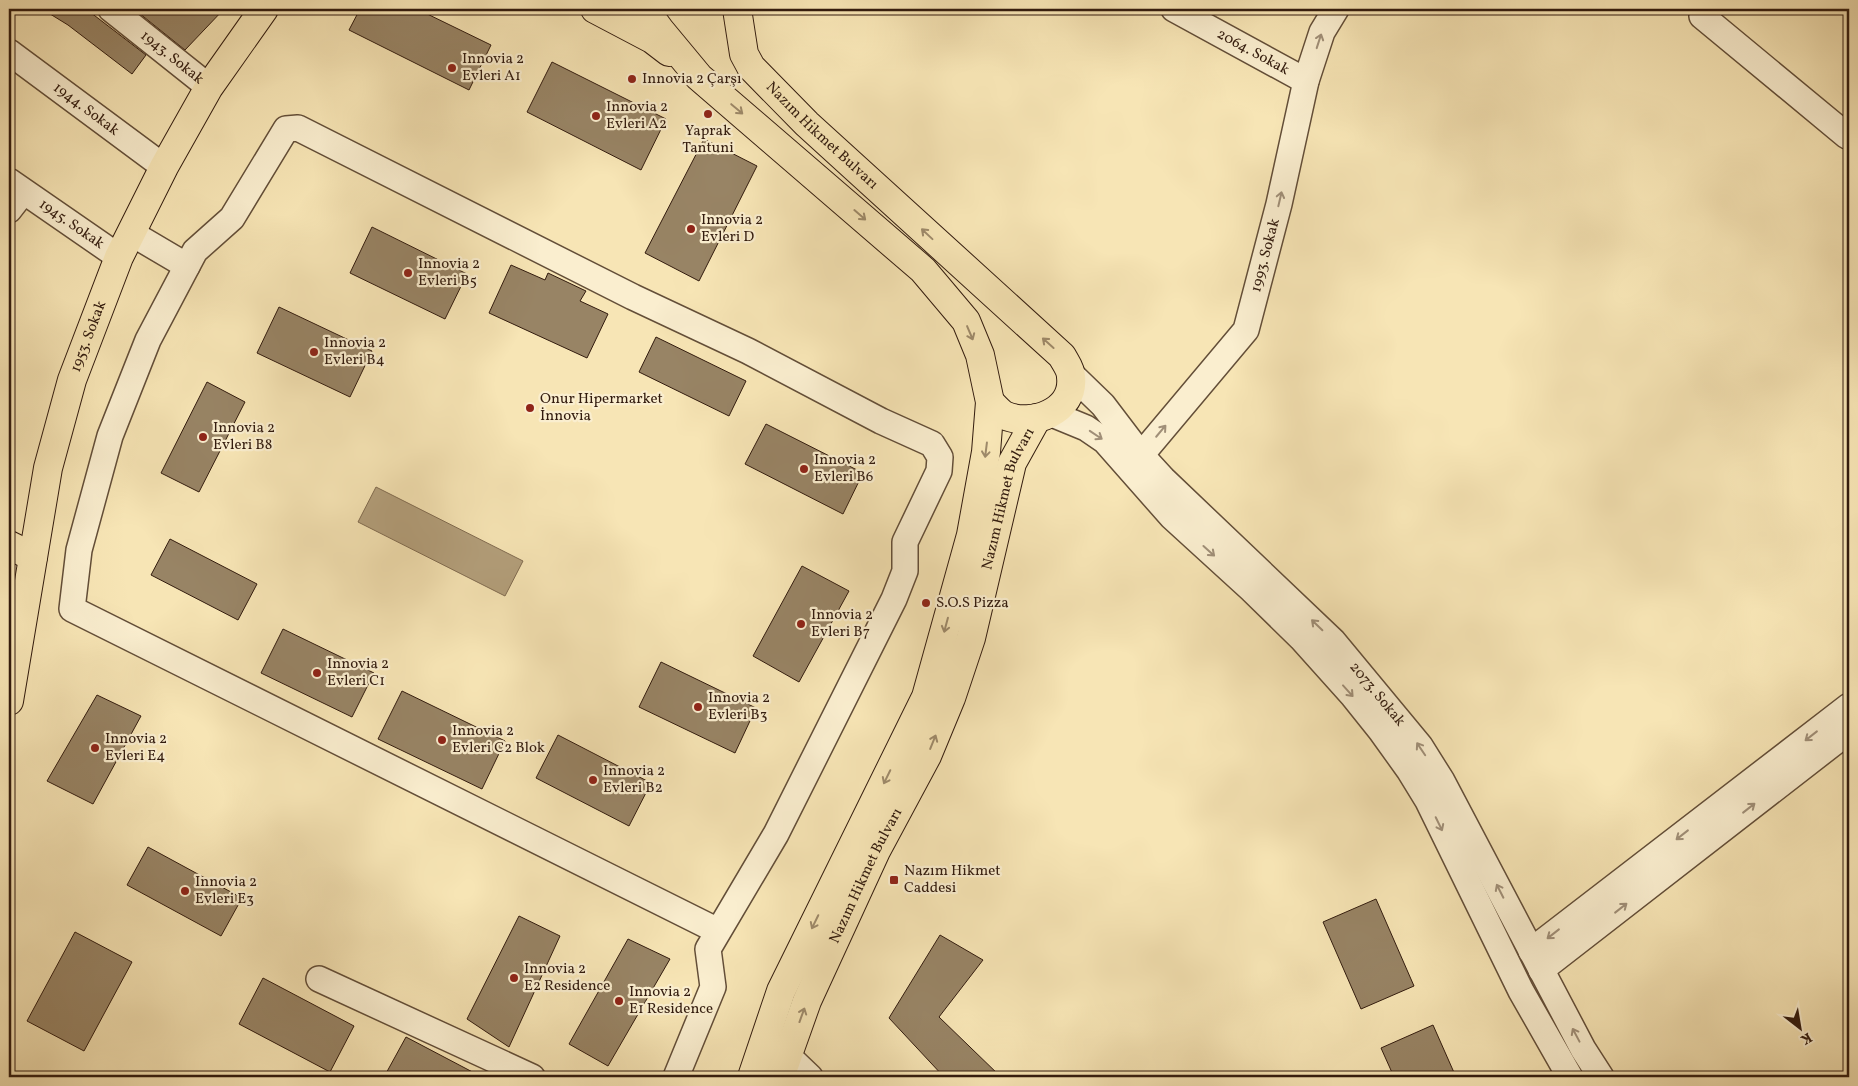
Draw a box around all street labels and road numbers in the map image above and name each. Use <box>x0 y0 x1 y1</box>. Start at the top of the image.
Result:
street label: 2064. Sokak <box>1213 24 1293 80</box>
street label: 1943. Sokak <box>136 26 208 89</box>
street label: Nazım Hikmet Bulvarı <box>761 77 883 194</box>
street label: 1944. Sokak <box>49 78 124 141</box>
street label: 1945. Sokak <box>34 194 109 254</box>
street label: 1993. Sokak <box>1246 216 1285 295</box>
street label: 1953. Sokak <box>65 298 112 375</box>
street label: Nazım Hikmet Bulvarı <box>977 424 1040 572</box>
street label: 2073. Sokak <box>1344 658 1410 731</box>
street label: Nazım Hikmet Bulvarı <box>824 804 908 947</box>

